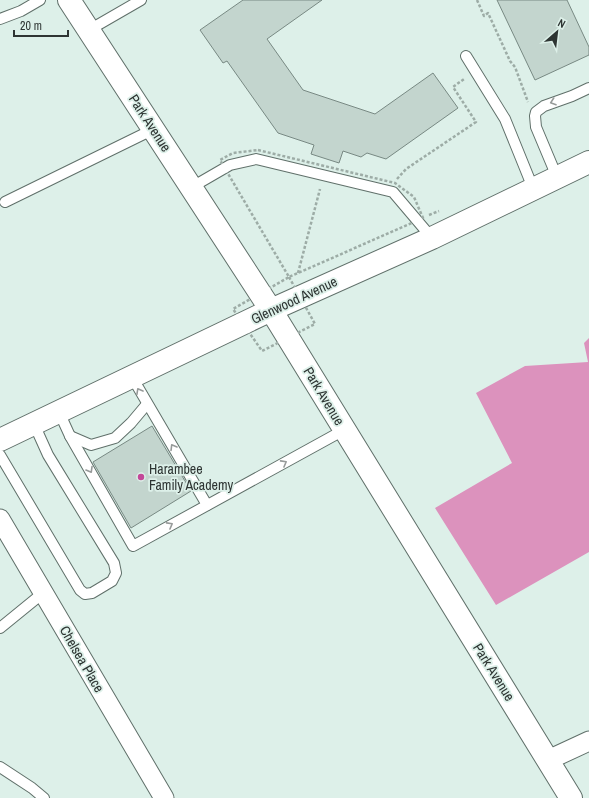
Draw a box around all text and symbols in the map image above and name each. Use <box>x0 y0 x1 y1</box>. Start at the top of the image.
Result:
scale bar <box>14 12 68 38</box>
north arrow <box>537 12 577 52</box>
text: N <box>556 15 568 31</box>
text: 20 m <box>20 18 42 34</box>
street label: Park Avenue <box>125 91 175 155</box>
one-way arrow <box>550 98 557 106</box>
street label: Glenwood Avenue <box>248 272 340 328</box>
street label: Park Avenue <box>300 364 348 428</box>
one-way arrow <box>137 388 144 395</box>
one-way arrow <box>170 444 177 451</box>
place label: Harambee Family Academy <box>149 460 234 494</box>
one-way arrow <box>280 460 287 467</box>
one-way arrow <box>85 466 92 473</box>
marker: Harambee Family Academy <box>136 472 146 482</box>
one-way arrow <box>166 523 173 530</box>
street label: Chelsea Place <box>56 622 108 696</box>
street label: Park Avenue <box>469 640 519 704</box>

